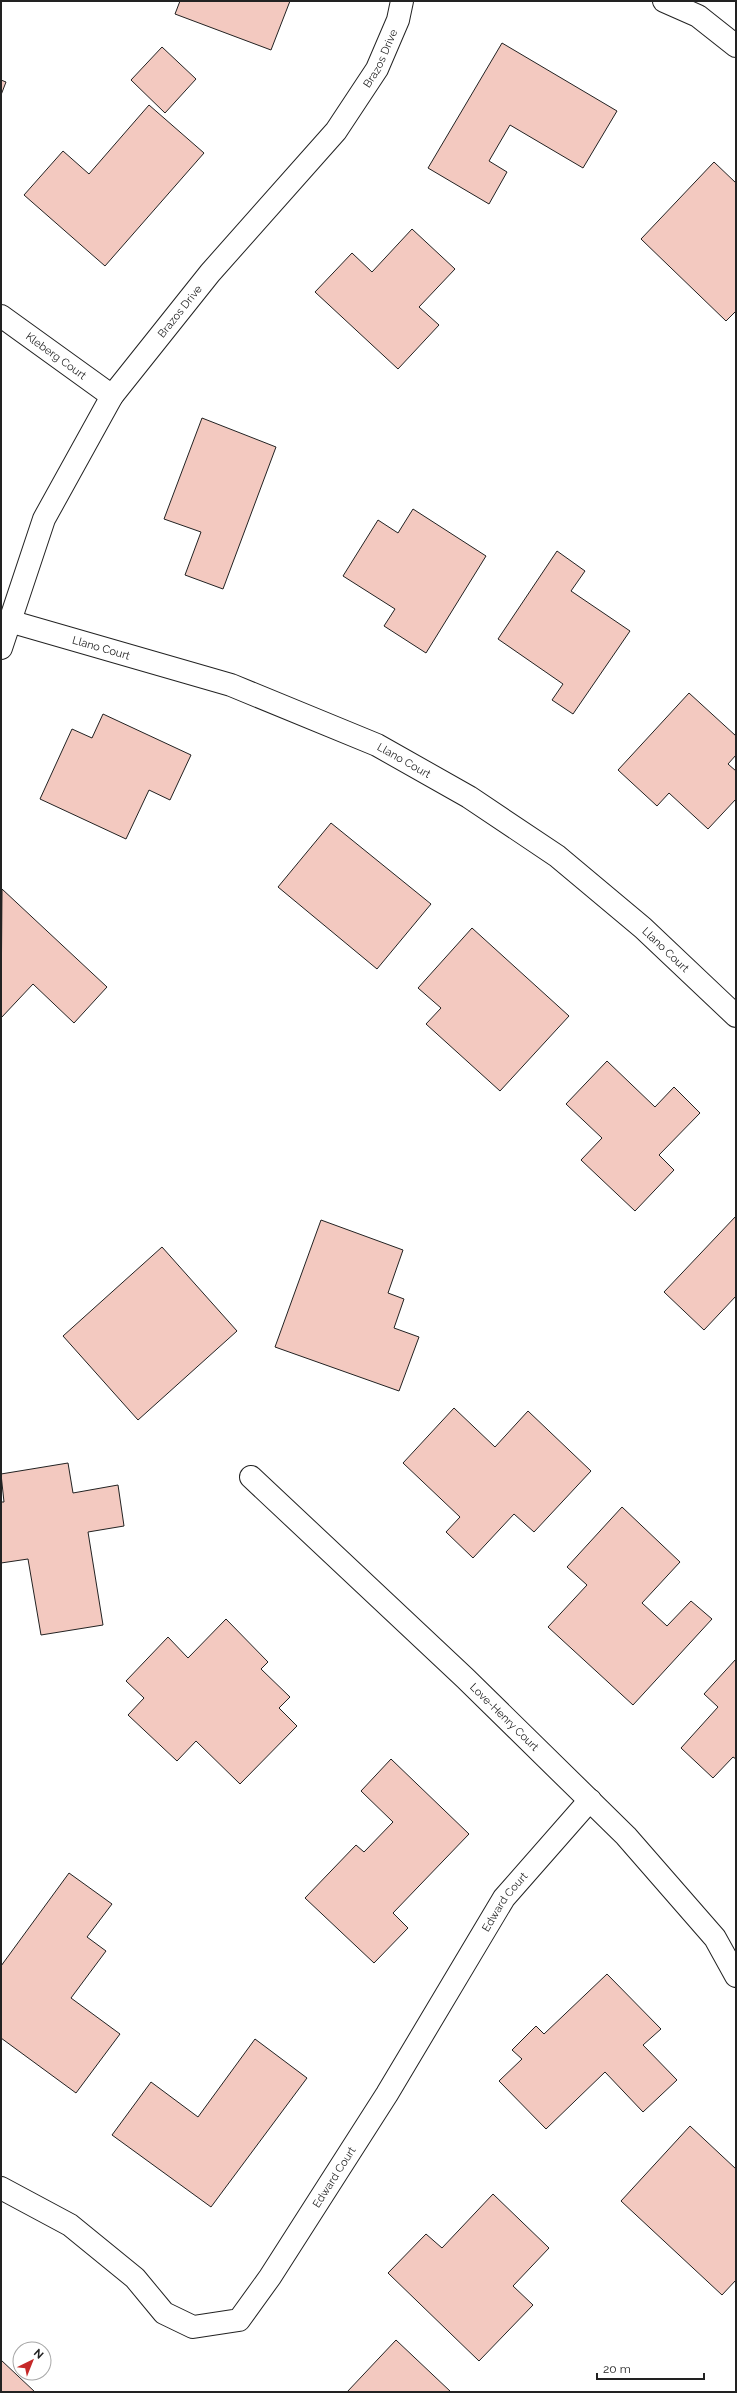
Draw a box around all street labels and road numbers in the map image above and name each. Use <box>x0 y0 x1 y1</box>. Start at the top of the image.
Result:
street label: Brazos Drive <box>361 27 400 90</box>
street label: Brazos Drive <box>155 282 205 340</box>
street label: Kleberg Court <box>23 330 89 382</box>
street label: Llano Court <box>71 634 132 663</box>
street label: Llano Court <box>375 740 433 781</box>
street label: Llano Court <box>639 925 692 975</box>
street label: Love-Henry Court <box>467 1681 541 1754</box>
street label: Edward Court <box>480 1870 531 1934</box>
street label: Edward Court <box>310 2144 359 2210</box>

